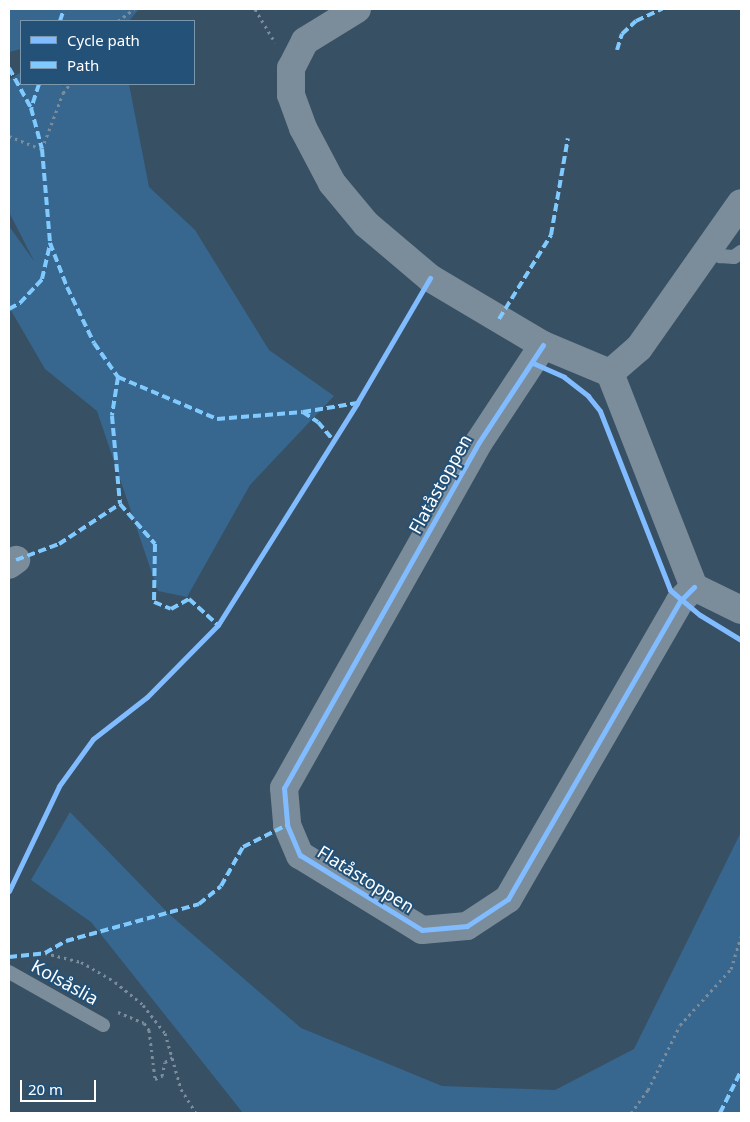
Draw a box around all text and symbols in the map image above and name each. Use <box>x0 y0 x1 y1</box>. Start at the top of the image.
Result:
legend <box>20 20 195 85</box>
text: Cycle path <box>67 30 140 50</box>
text: Path <box>67 55 99 75</box>
street label: Flatåstoppen <box>404 431 476 537</box>
street label: Flatåstoppen <box>314 841 418 917</box>
street label: Kolsåslia <box>28 955 102 1009</box>
scale bar <box>22 1070 99 1102</box>
text: 20 m <box>28 1079 63 1099</box>

